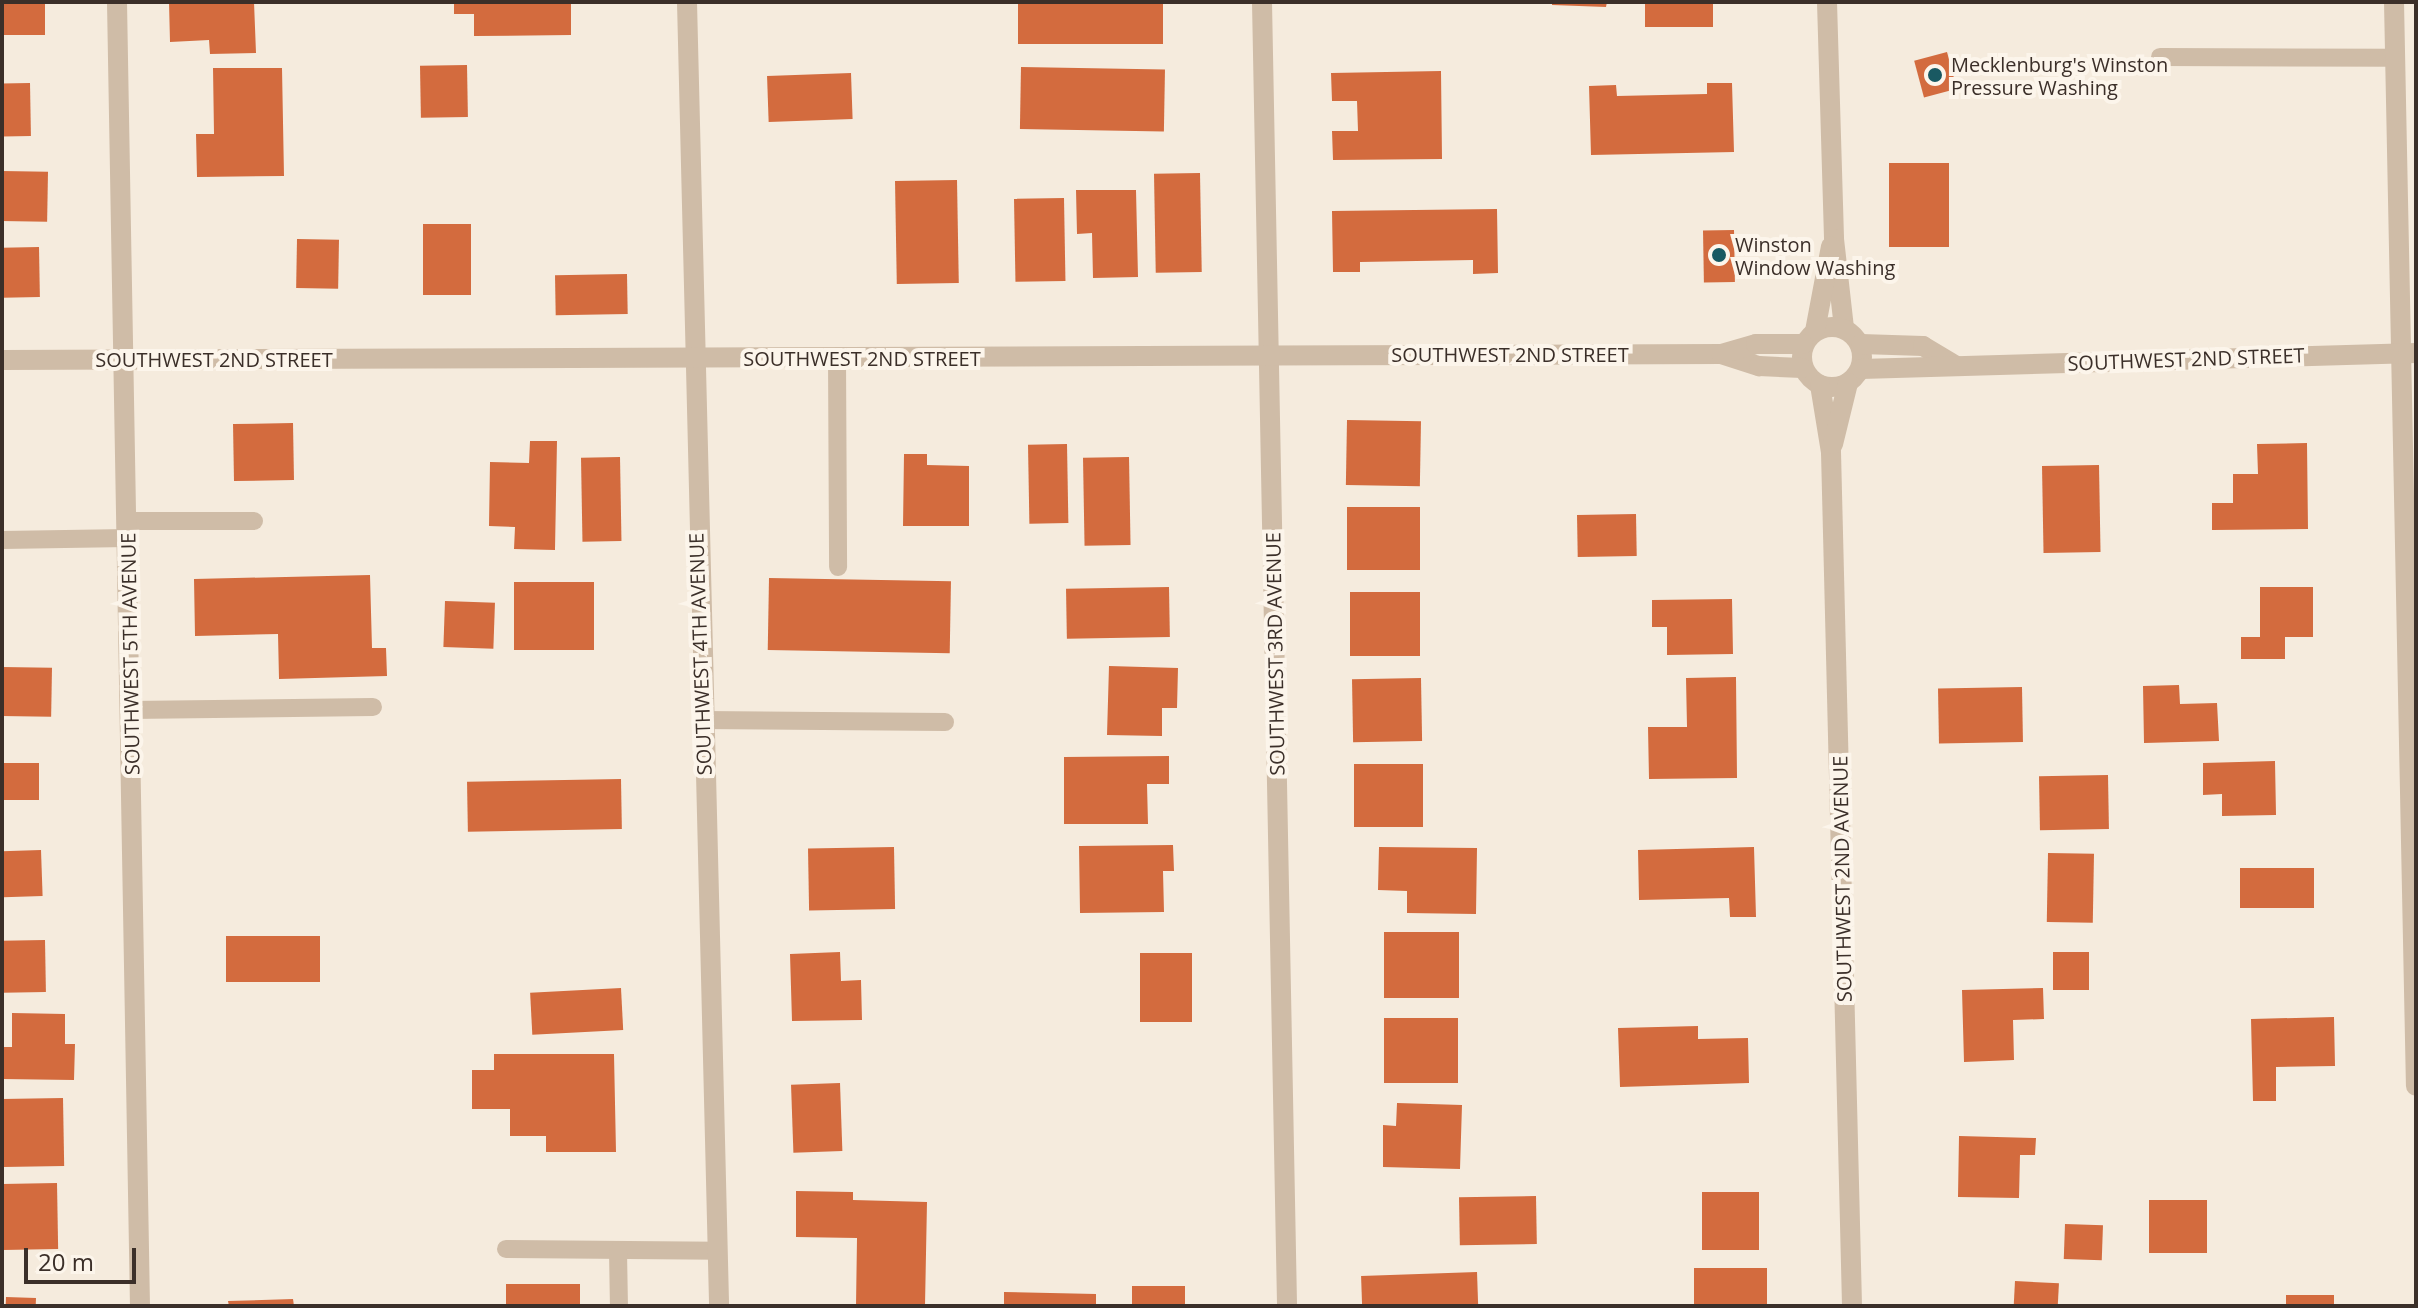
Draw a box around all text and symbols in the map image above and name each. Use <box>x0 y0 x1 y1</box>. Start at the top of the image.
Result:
place label: Mecklenburg's Winston Pressure Washing <box>1951 52 2168 99</box>
marker: Mecklenburg's Winston Pressure Washing <box>1926 66 1944 84</box>
place label: Winston Window Washing <box>1735 232 1895 279</box>
marker: Winston Window Washing <box>1710 246 1728 264</box>
street label: SOUTHWEST 2ND STREET <box>1391 342 1629 366</box>
street label: SOUTHWEST 2ND STREET <box>2067 343 2305 375</box>
street label: SOUTHWEST 2ND STREET <box>743 346 981 370</box>
street label: SOUTHWEST 2ND STREET <box>95 347 333 371</box>
street label: SOUTHWEST 4TH AVENUE <box>684 532 716 776</box>
street label: SOUTHWEST 3RD AVENUE <box>1261 532 1289 776</box>
street label: SOUTHWEST 5TH AVENUE <box>116 533 144 775</box>
street label: SOUTHWEST 2ND AVENUE <box>1828 756 1856 1002</box>
scale bar <box>28 1232 140 1282</box>
text: 20 m <box>38 1245 94 1278</box>

